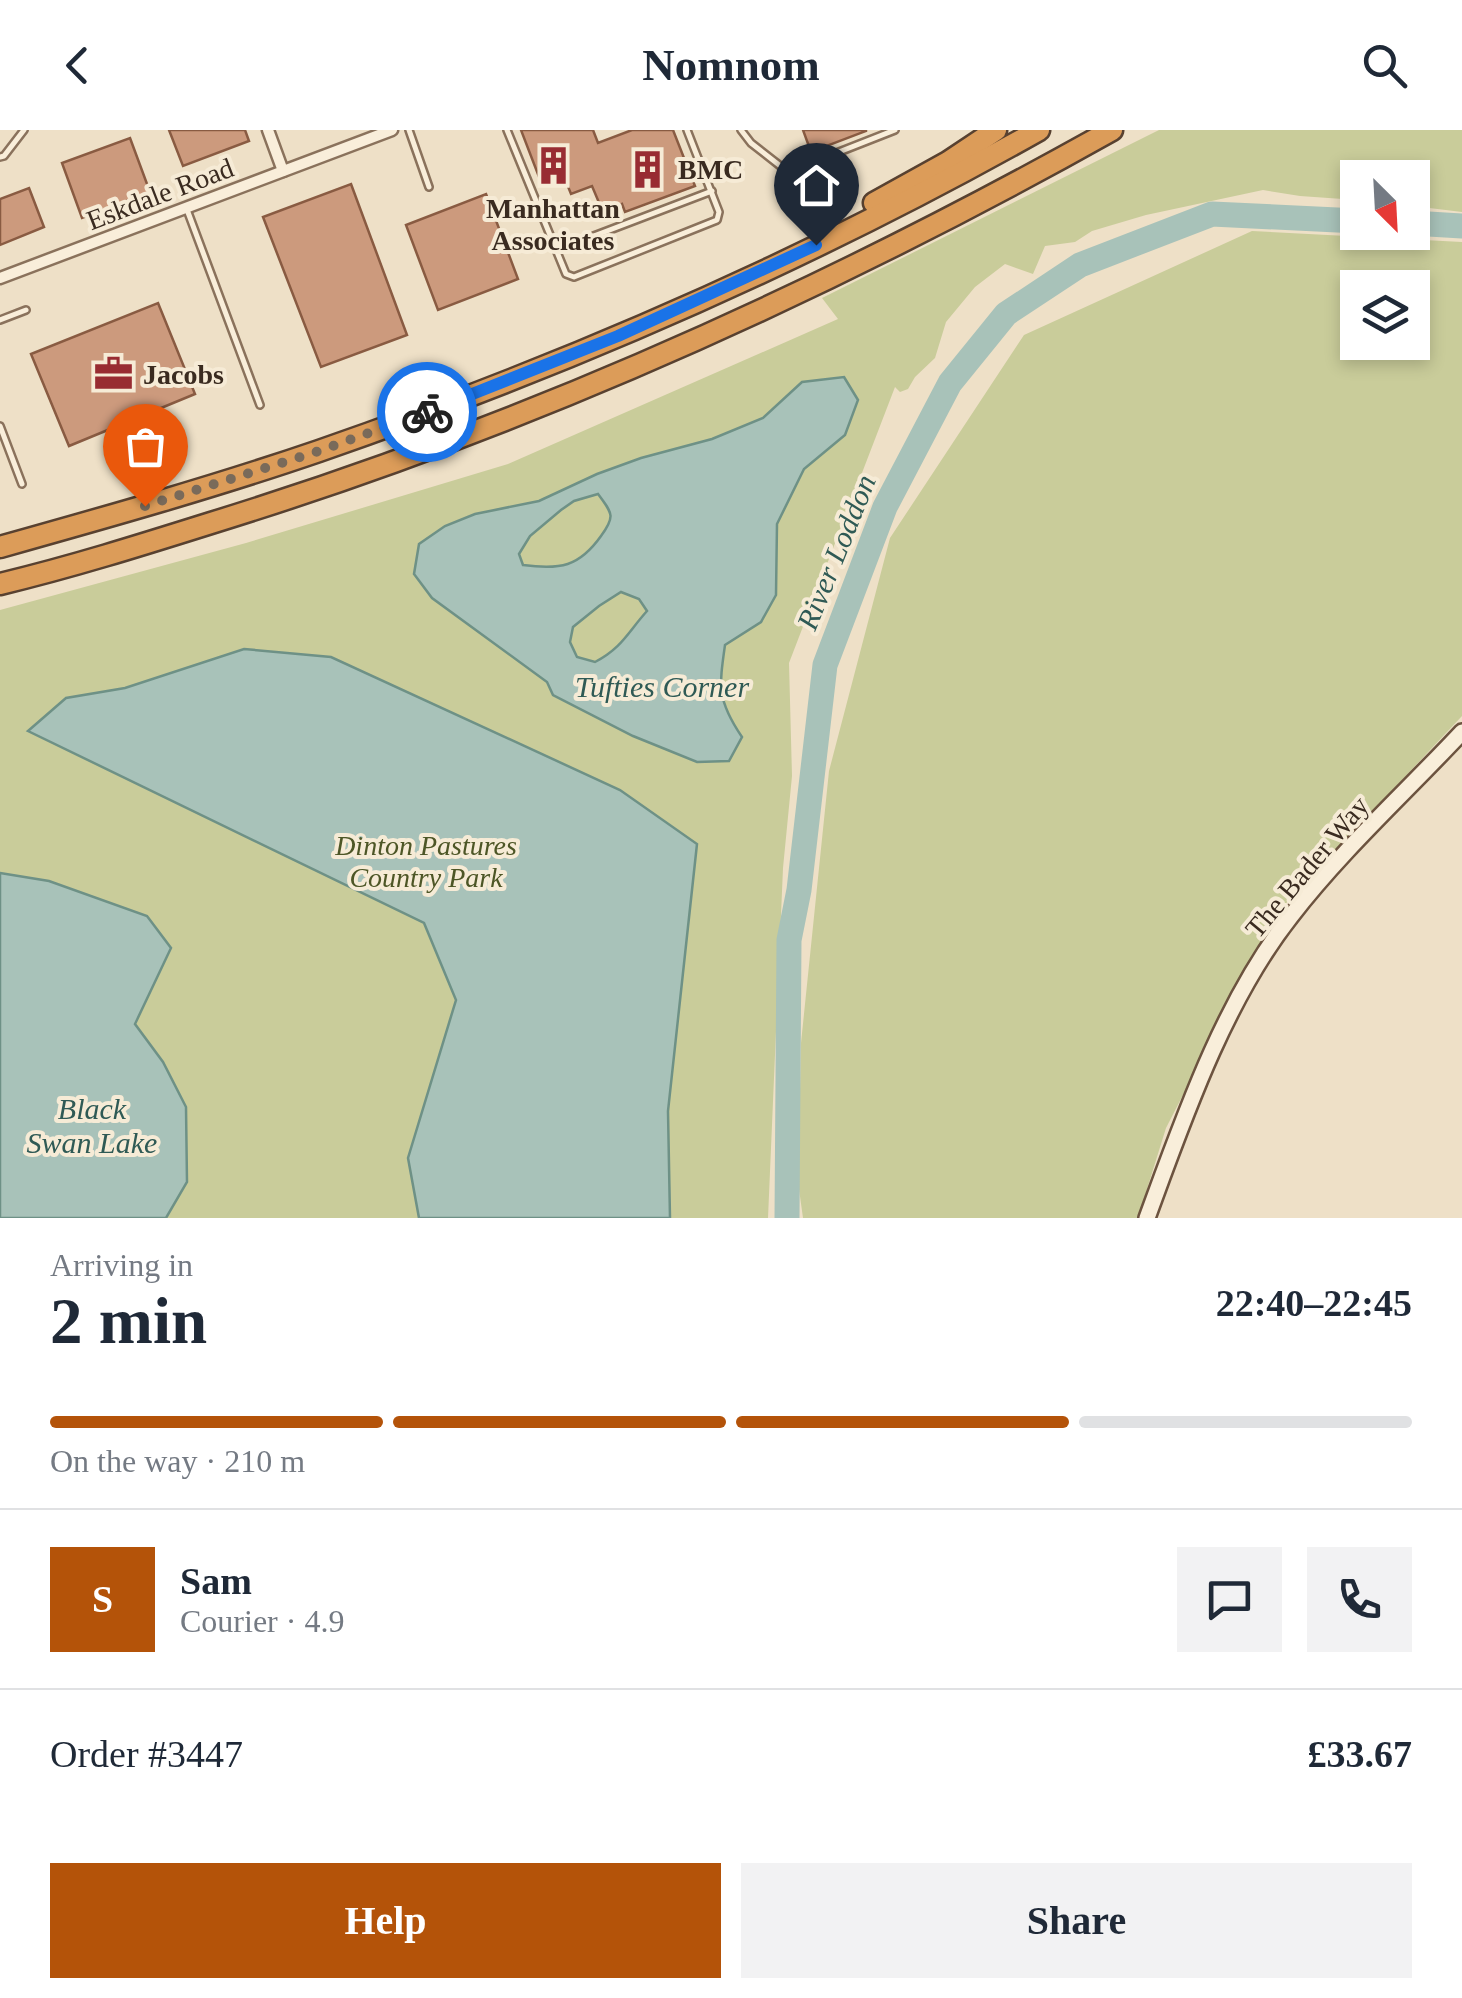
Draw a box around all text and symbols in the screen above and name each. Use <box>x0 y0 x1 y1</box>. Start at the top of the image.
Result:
icon: back <box>50 38 105 93</box>
icon: search <box>1357 38 1412 93</box>
text: Nomnom <box>642 40 820 90</box>
pin <box>774 143 859 246</box>
building icon: Manhattan Associates <box>532 144 574 186</box>
building icon: BMC <box>627 148 669 190</box>
street label: Eskdale Road <box>82 152 238 236</box>
place label: BMC <box>678 154 743 185</box>
icon: home <box>789 158 844 213</box>
north arrow <box>1340 160 1430 250</box>
map controls <box>1340 160 1430 360</box>
place label: Manhattan Associates <box>486 193 620 256</box>
button: layers <box>1340 270 1430 360</box>
office icon: Jacobs <box>92 353 134 395</box>
place label: Jacobs <box>143 359 224 390</box>
courier <box>377 362 477 462</box>
icon: bike <box>400 385 455 440</box>
pin <box>103 404 188 507</box>
icon: bag <box>118 419 173 474</box>
water label: River Loddon <box>790 470 882 635</box>
water label: Tufties Corner <box>575 670 749 703</box>
street label: The Bader Way <box>1239 790 1375 944</box>
park label: Dinton Pastures Country Park <box>334 830 517 893</box>
water label: Black Swan Lake <box>27 1092 157 1159</box>
text: Arriving in <box>50 1247 193 1283</box>
text: 22:40–22:45 <box>1216 1282 1412 1324</box>
text: 2 min <box>50 1285 207 1357</box>
text: On the way · 210 m <box>50 1443 305 1479</box>
button: chat <box>1177 1547 1282 1652</box>
button: phone <box>1307 1547 1412 1652</box>
text: Sam <box>180 1560 252 1602</box>
text: S <box>92 1578 113 1620</box>
text: Courier · 4.9 <box>180 1603 344 1639</box>
text: Order #3447 <box>50 1733 243 1775</box>
text: £33.67 <box>1308 1733 1412 1775</box>
button: Help <box>50 1863 721 1978</box>
button: Share <box>741 1863 1412 1978</box>

